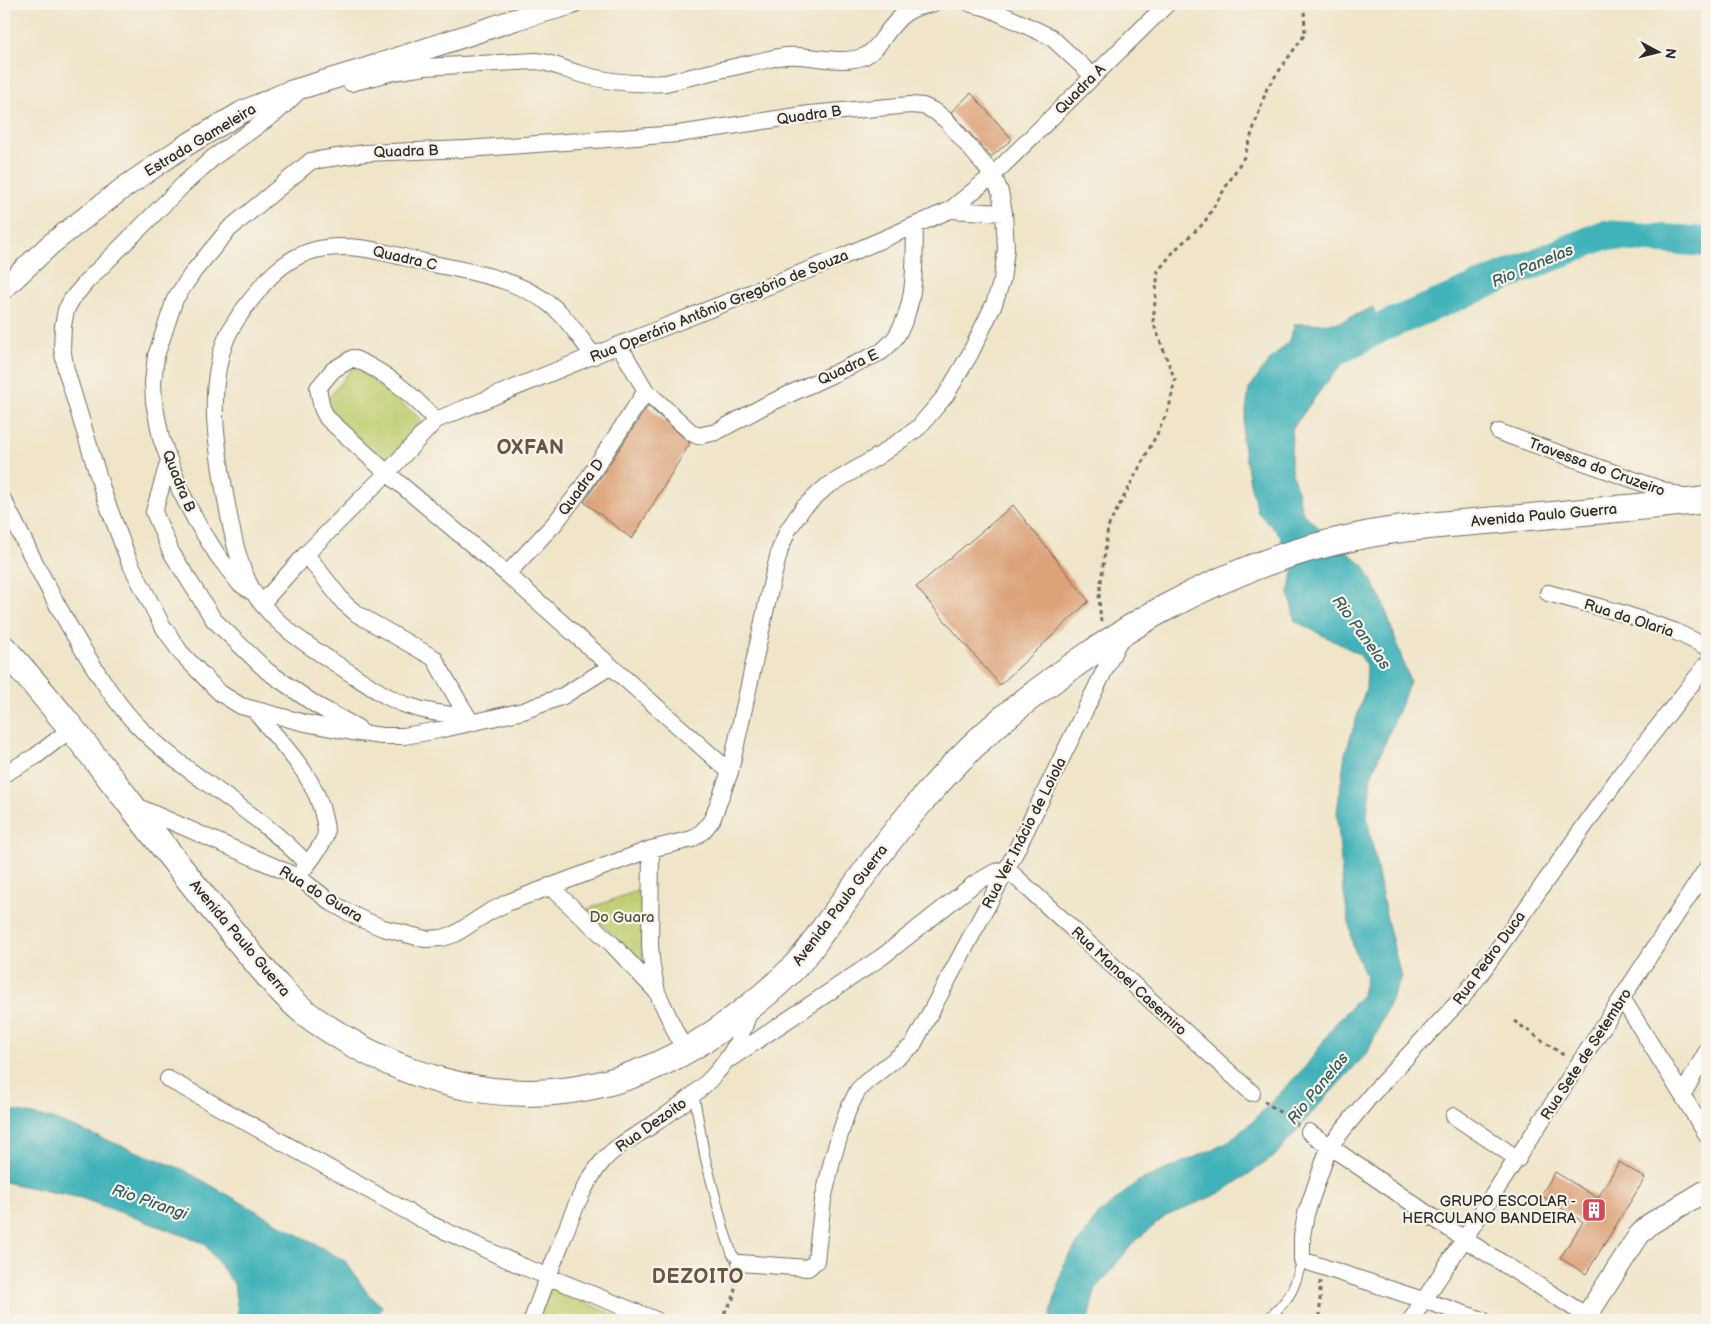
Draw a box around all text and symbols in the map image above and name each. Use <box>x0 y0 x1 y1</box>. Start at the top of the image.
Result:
north arrow <box>1634 28 1684 78</box>
text: N <box>1661 47 1679 60</box>
street label: Quadra A <box>1051 59 1110 119</box>
street label: Estrada Gameleira <box>141 100 260 181</box>
street label: Quadra B <box>776 102 843 129</box>
street label: Quadra B <box>373 141 439 162</box>
water label: Rio Panelas <box>1489 241 1576 292</box>
street label: Quadra C <box>371 242 439 275</box>
street label: Rua Operário Antônio Gregório de Souza <box>587 246 851 367</box>
street label: Quadra E <box>815 345 882 390</box>
street label: Travessa do Cruzeiro <box>1526 434 1668 501</box>
district label: OXFAN <box>497 436 565 460</box>
street label: Quadra B <box>158 447 200 515</box>
street label: Quadra D <box>554 455 608 519</box>
street label: Avenida Paulo Guerra <box>1470 500 1618 531</box>
water label: Rio Panelas <box>1328 592 1394 674</box>
street label: Rua da Olaria <box>1582 595 1676 642</box>
street label: Rua Ver. Inácio de Loiola <box>978 754 1071 912</box>
street label: Avenida Paulo Guerra <box>789 841 892 970</box>
street label: Rua do Guara <box>275 862 366 927</box>
street label: Avenida Paulo Guerra <box>185 876 294 1001</box>
park label: Do Guara <box>590 908 655 927</box>
street label: Rua Pedro Duca <box>1449 908 1530 1009</box>
street label: Rua Manoel Casemiro <box>1067 923 1190 1040</box>
street label: Rua Sete de Setembro <box>1537 985 1636 1124</box>
water label: Rio Panelas <box>1284 1049 1353 1129</box>
street label: Rua Dezoito <box>612 1094 691 1157</box>
water label: Rio Pirangi <box>109 1181 191 1225</box>
place label: GRUPO ESCOLAR - HERCULANO BANDEIRA <box>1402 1192 1577 1228</box>
building icon: GRUPO ESCOLAR - HERCULANO BANDEIRA <box>1581 1197 1607 1223</box>
district label: DEZOITO <box>652 1265 744 1289</box>

